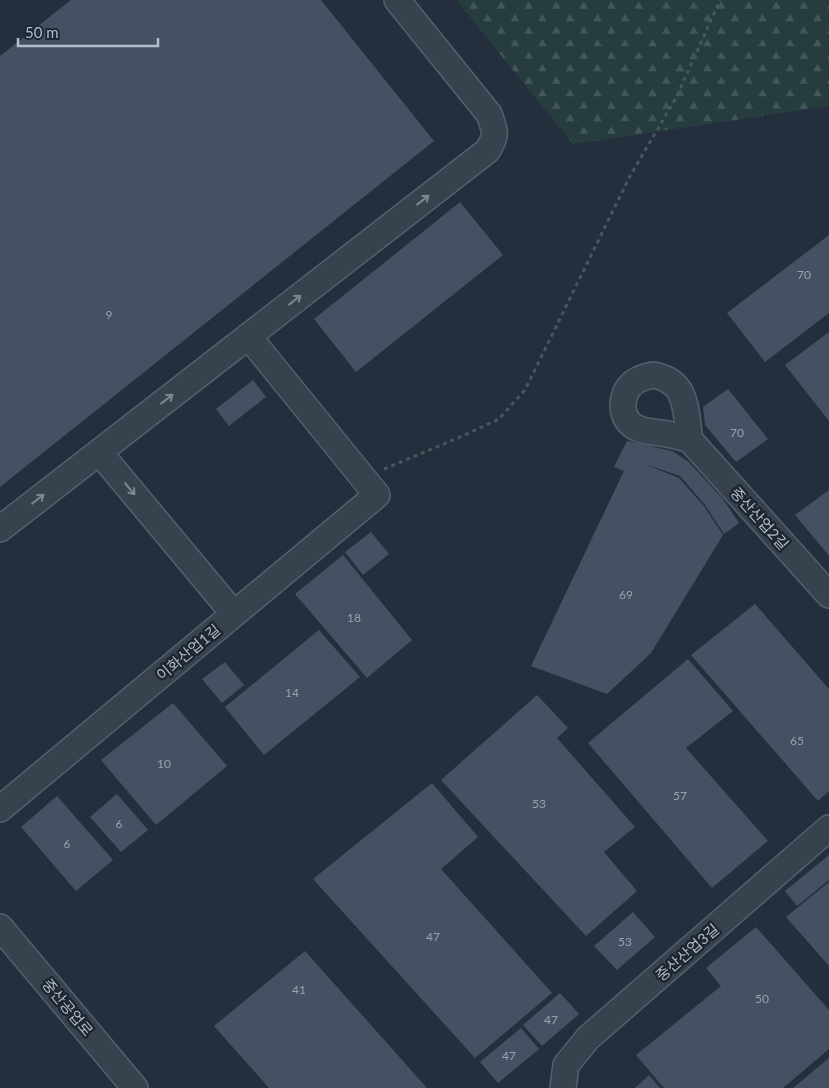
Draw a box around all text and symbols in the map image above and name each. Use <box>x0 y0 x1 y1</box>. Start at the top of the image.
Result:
scale bar <box>18 15 158 47</box>
text: 50 m <box>25 23 59 41</box>
one-way arrow <box>416 194 429 205</box>
house number: 70 <box>797 267 811 282</box>
one-way arrow <box>288 294 301 305</box>
house number: 9 <box>106 307 113 322</box>
one-way arrow <box>160 394 173 405</box>
house number: 70 <box>730 425 744 440</box>
one-way arrow <box>125 483 136 496</box>
street label: 중산산업2길 <box>727 483 793 553</box>
one-way arrow <box>32 494 45 505</box>
house number: 69 <box>619 587 633 602</box>
house number: 18 <box>347 610 361 625</box>
street label: 이화산업1길 <box>152 620 224 684</box>
house number: 14 <box>285 685 299 700</box>
house number: 65 <box>790 733 804 748</box>
house number: 10 <box>157 756 171 771</box>
house number: 57 <box>673 788 687 803</box>
house number: 53 <box>532 796 546 811</box>
house number: 6 <box>116 816 123 831</box>
house number: 6 <box>64 836 71 851</box>
street label: 중산산업3길 <box>652 920 722 984</box>
house number: 47 <box>426 929 440 944</box>
house number: 53 <box>618 934 632 949</box>
street label: 중산공업로 <box>39 975 97 1039</box>
house number: 41 <box>292 982 306 997</box>
house number: 50 <box>755 991 769 1006</box>
house number: 47 <box>544 1012 558 1027</box>
house number: 47 <box>502 1048 516 1063</box>

